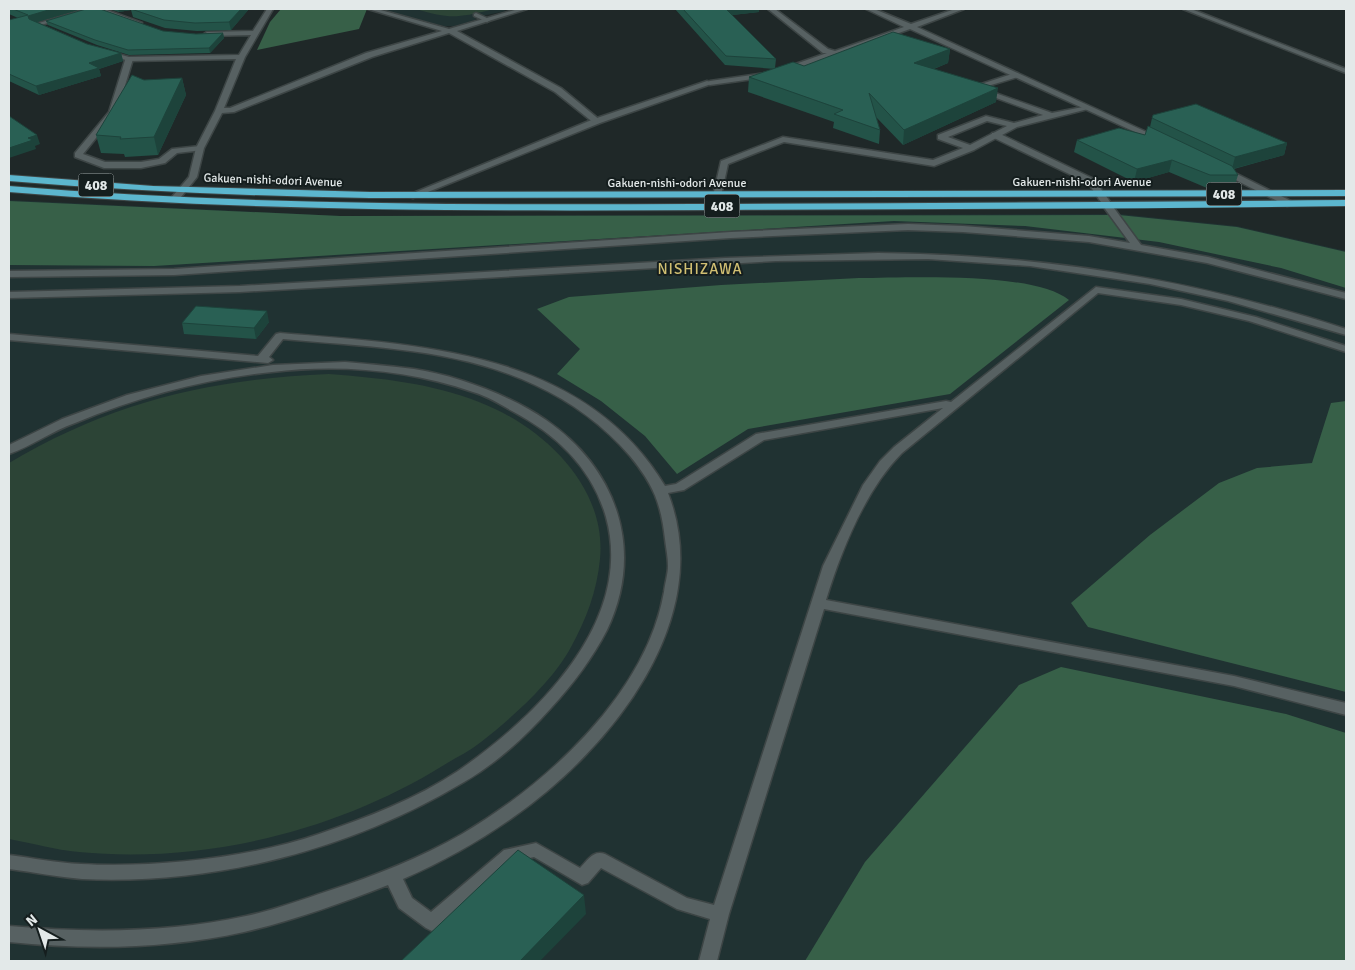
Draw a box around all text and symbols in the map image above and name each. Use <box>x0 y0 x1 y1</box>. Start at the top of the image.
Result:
street label: Gakuen-nishi-odori Avenue <box>203 171 343 190</box>
road number: 408 <box>78 174 114 196</box>
street label: Gakuen-nishi-odori Avenue <box>1013 175 1151 190</box>
street label: Gakuen-nishi-odori Avenue <box>608 176 746 191</box>
road number: 408 <box>1206 182 1242 205</box>
road number: 408 <box>704 195 740 218</box>
district label: NISHIZAWA <box>657 260 743 278</box>
north arrow <box>15 905 65 955</box>
text: N <box>23 911 41 930</box>

